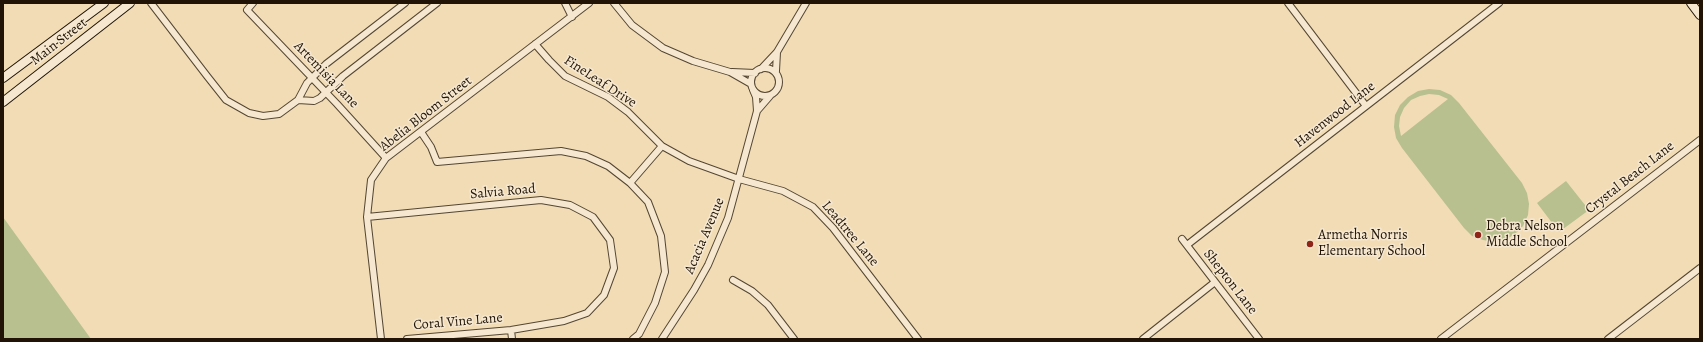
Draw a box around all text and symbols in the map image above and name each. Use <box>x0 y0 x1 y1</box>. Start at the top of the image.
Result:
street label: Main Street <box>27 15 91 69</box>
street label: Artemisia Lane <box>290 38 362 112</box>
street label: FineLeaf Drive <box>561 52 639 112</box>
street label: Abelia Bloom Street <box>377 73 475 155</box>
street label: Havenwood Lane <box>1291 78 1379 152</box>
street label: Crystal Beach Lane <box>1582 138 1678 218</box>
street label: Salvia Road <box>470 181 536 203</box>
street label: Acacia Avenue <box>681 195 729 277</box>
street label: Leadtree Lane <box>818 198 882 270</box>
place label: Debra Nelson Middle School <box>1486 219 1567 252</box>
place label: Armetha Norris Elementary School <box>1318 228 1425 260</box>
marker: Debra Nelson Middle School <box>1473 230 1483 240</box>
marker: Armetha Norris Elementary School <box>1305 239 1315 249</box>
street label: Shepton Lane <box>1199 246 1261 318</box>
street label: Coral Vine Lane <box>413 310 503 334</box>

